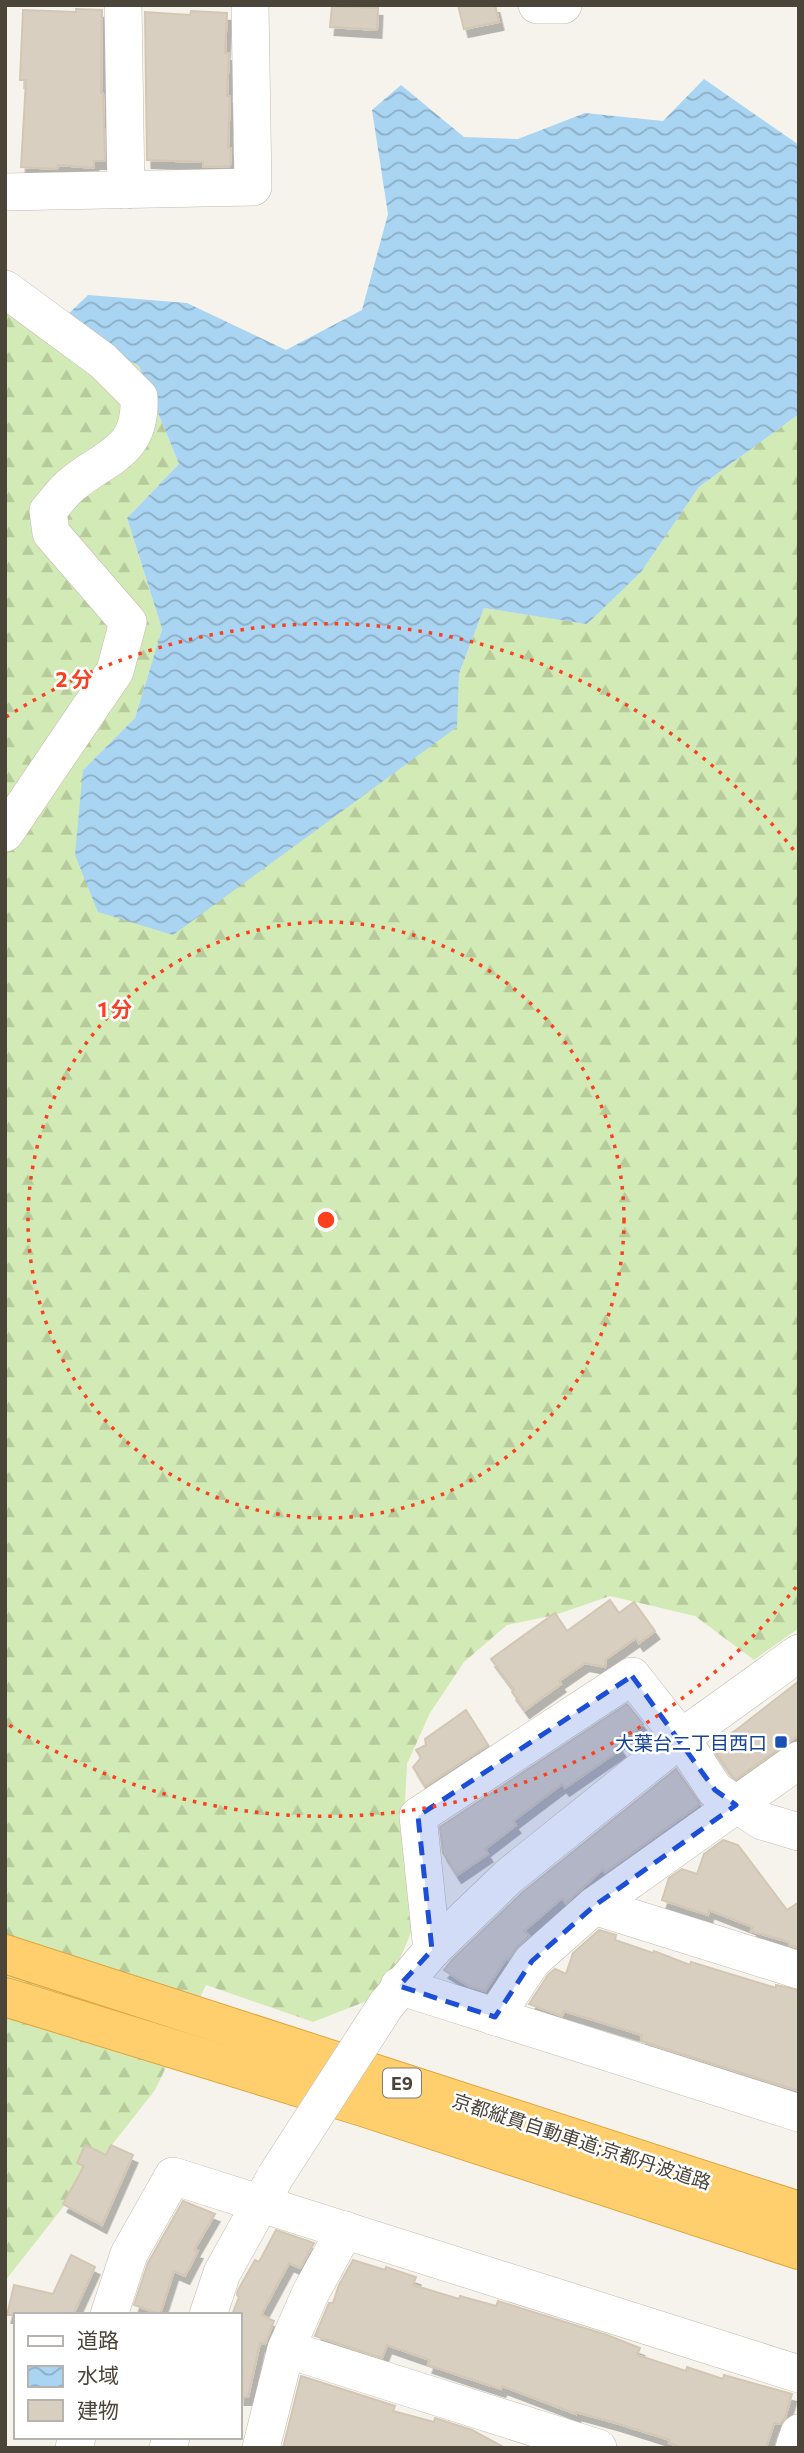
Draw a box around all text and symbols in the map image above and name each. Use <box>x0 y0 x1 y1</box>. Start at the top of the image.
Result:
text: 2 分 <box>56 666 92 691</box>
text: 1 分 <box>98 996 132 1021</box>
centre of rings <box>314 1208 338 1232</box>
place label: 大葉台二丁目西口 <box>615 1731 767 1754</box>
marker: 大葉台二丁目西口 <box>773 1734 789 1750</box>
road number: E9 <box>383 2068 421 2098</box>
street label: 京都縦貫自動車道;京都丹波道路 <box>450 2088 714 2194</box>
legend <box>14 2313 242 2439</box>
text: 道路 <box>77 2327 119 2352</box>
text: 水域 <box>77 2362 119 2387</box>
text: 建物 <box>77 2397 119 2422</box>

